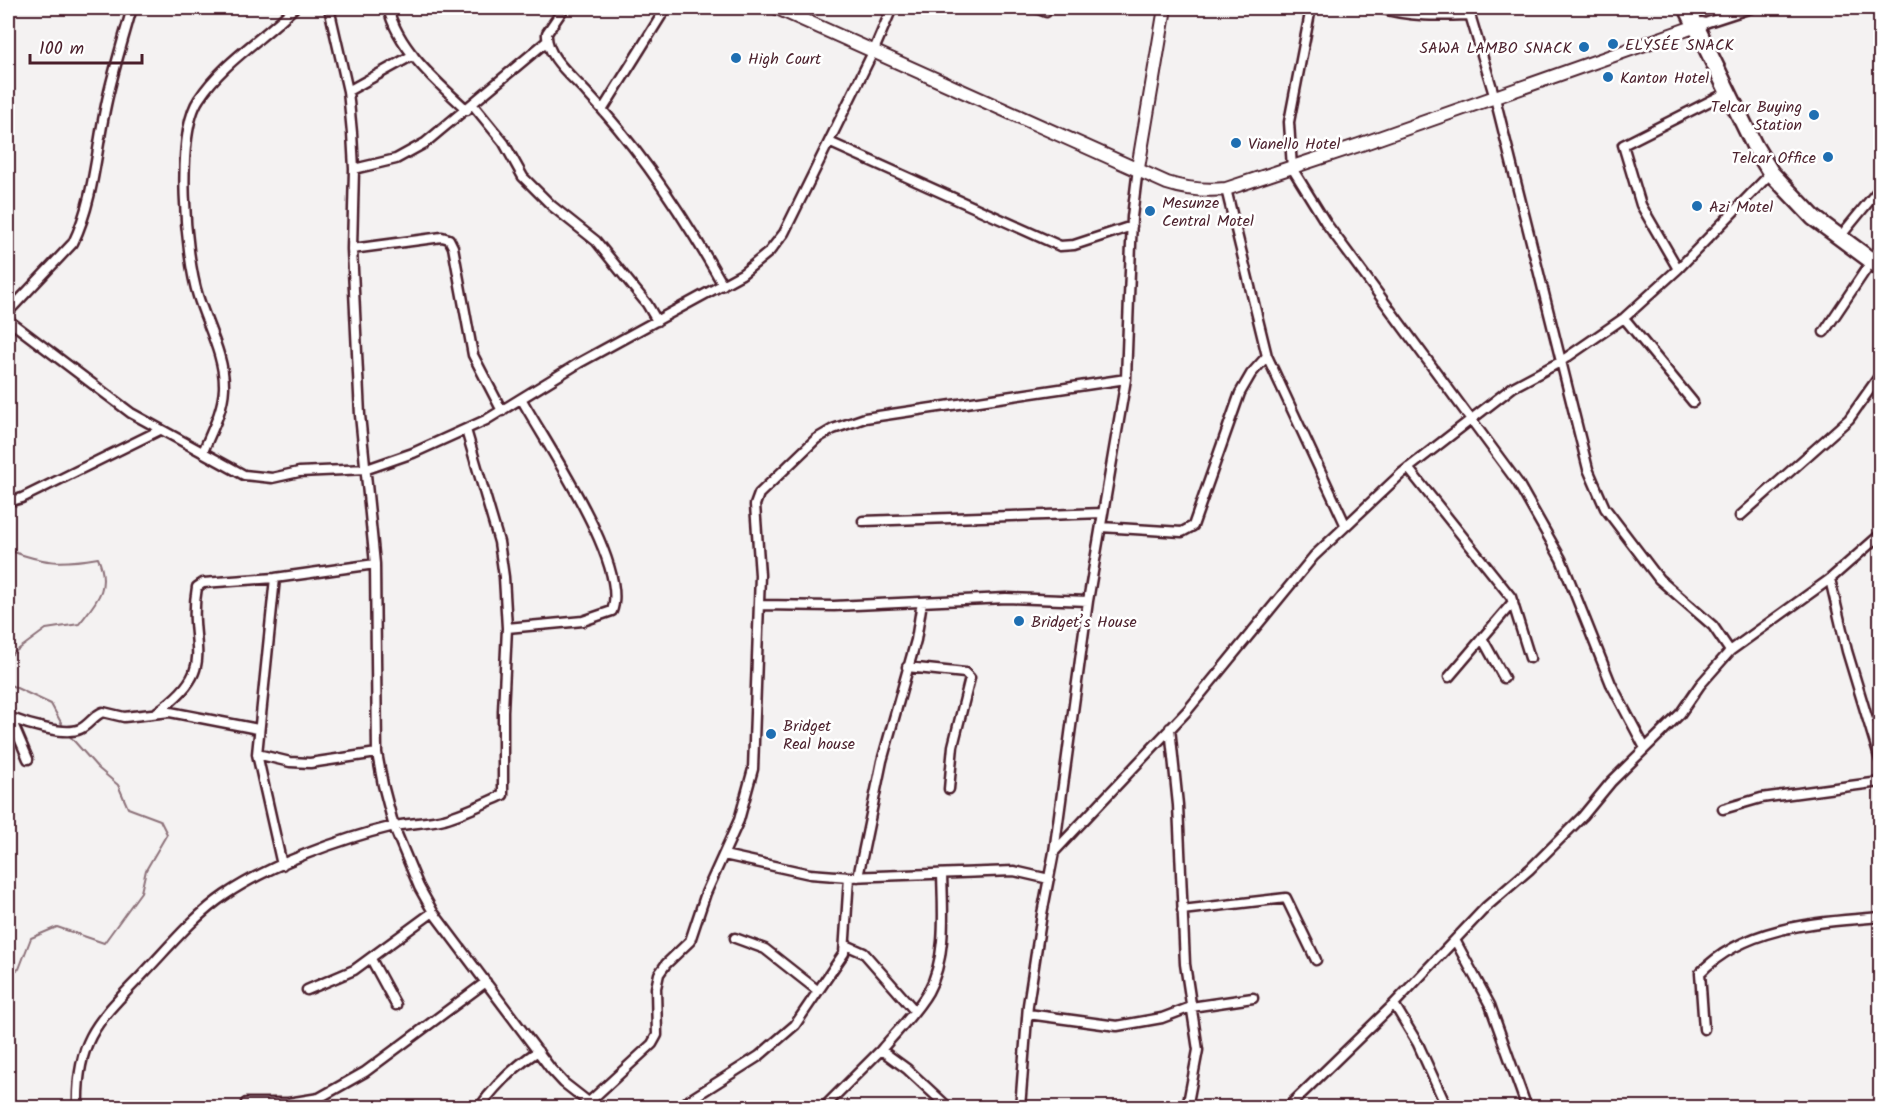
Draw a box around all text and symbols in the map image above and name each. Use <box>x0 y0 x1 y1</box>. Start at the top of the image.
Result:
scale bar <box>30 27 142 65</box>
place label: ELYSÉE SNACK <box>1625 33 1735 58</box>
text: 100 m <box>39 35 84 64</box>
place label: SAWA LAMBO SNACK <box>1420 36 1573 61</box>
marker: ELYSÉE SNACK <box>1606 37 1620 51</box>
marker: SAWA LAMBO SNACK <box>1577 40 1591 54</box>
place label: High Court <box>748 47 822 72</box>
marker: High Court <box>729 51 743 65</box>
place label: Kanton Hotel <box>1620 66 1709 91</box>
marker: Kanton Hotel <box>1601 70 1615 84</box>
place label: Telcar Buying Station <box>1711 95 1802 138</box>
marker: Telcar Buying Station <box>1807 108 1821 122</box>
place label: Vianello Hotel <box>1248 132 1340 157</box>
marker: Vianello Hotel <box>1229 136 1243 150</box>
place label: Telcar Office <box>1731 146 1816 171</box>
marker: Telcar Office <box>1821 150 1835 164</box>
place label: Mesunze Central Motel <box>1162 191 1254 234</box>
place label: Azi Motel <box>1709 195 1773 220</box>
marker: Azi Motel <box>1690 199 1704 213</box>
marker: Mesunze Central Motel <box>1143 204 1157 218</box>
place label: Bridget’s House <box>1031 610 1137 635</box>
marker: Bridget’s House <box>1012 614 1026 628</box>
place label: Bridget Real house <box>783 714 855 757</box>
marker: Bridget Real house <box>764 727 778 741</box>

